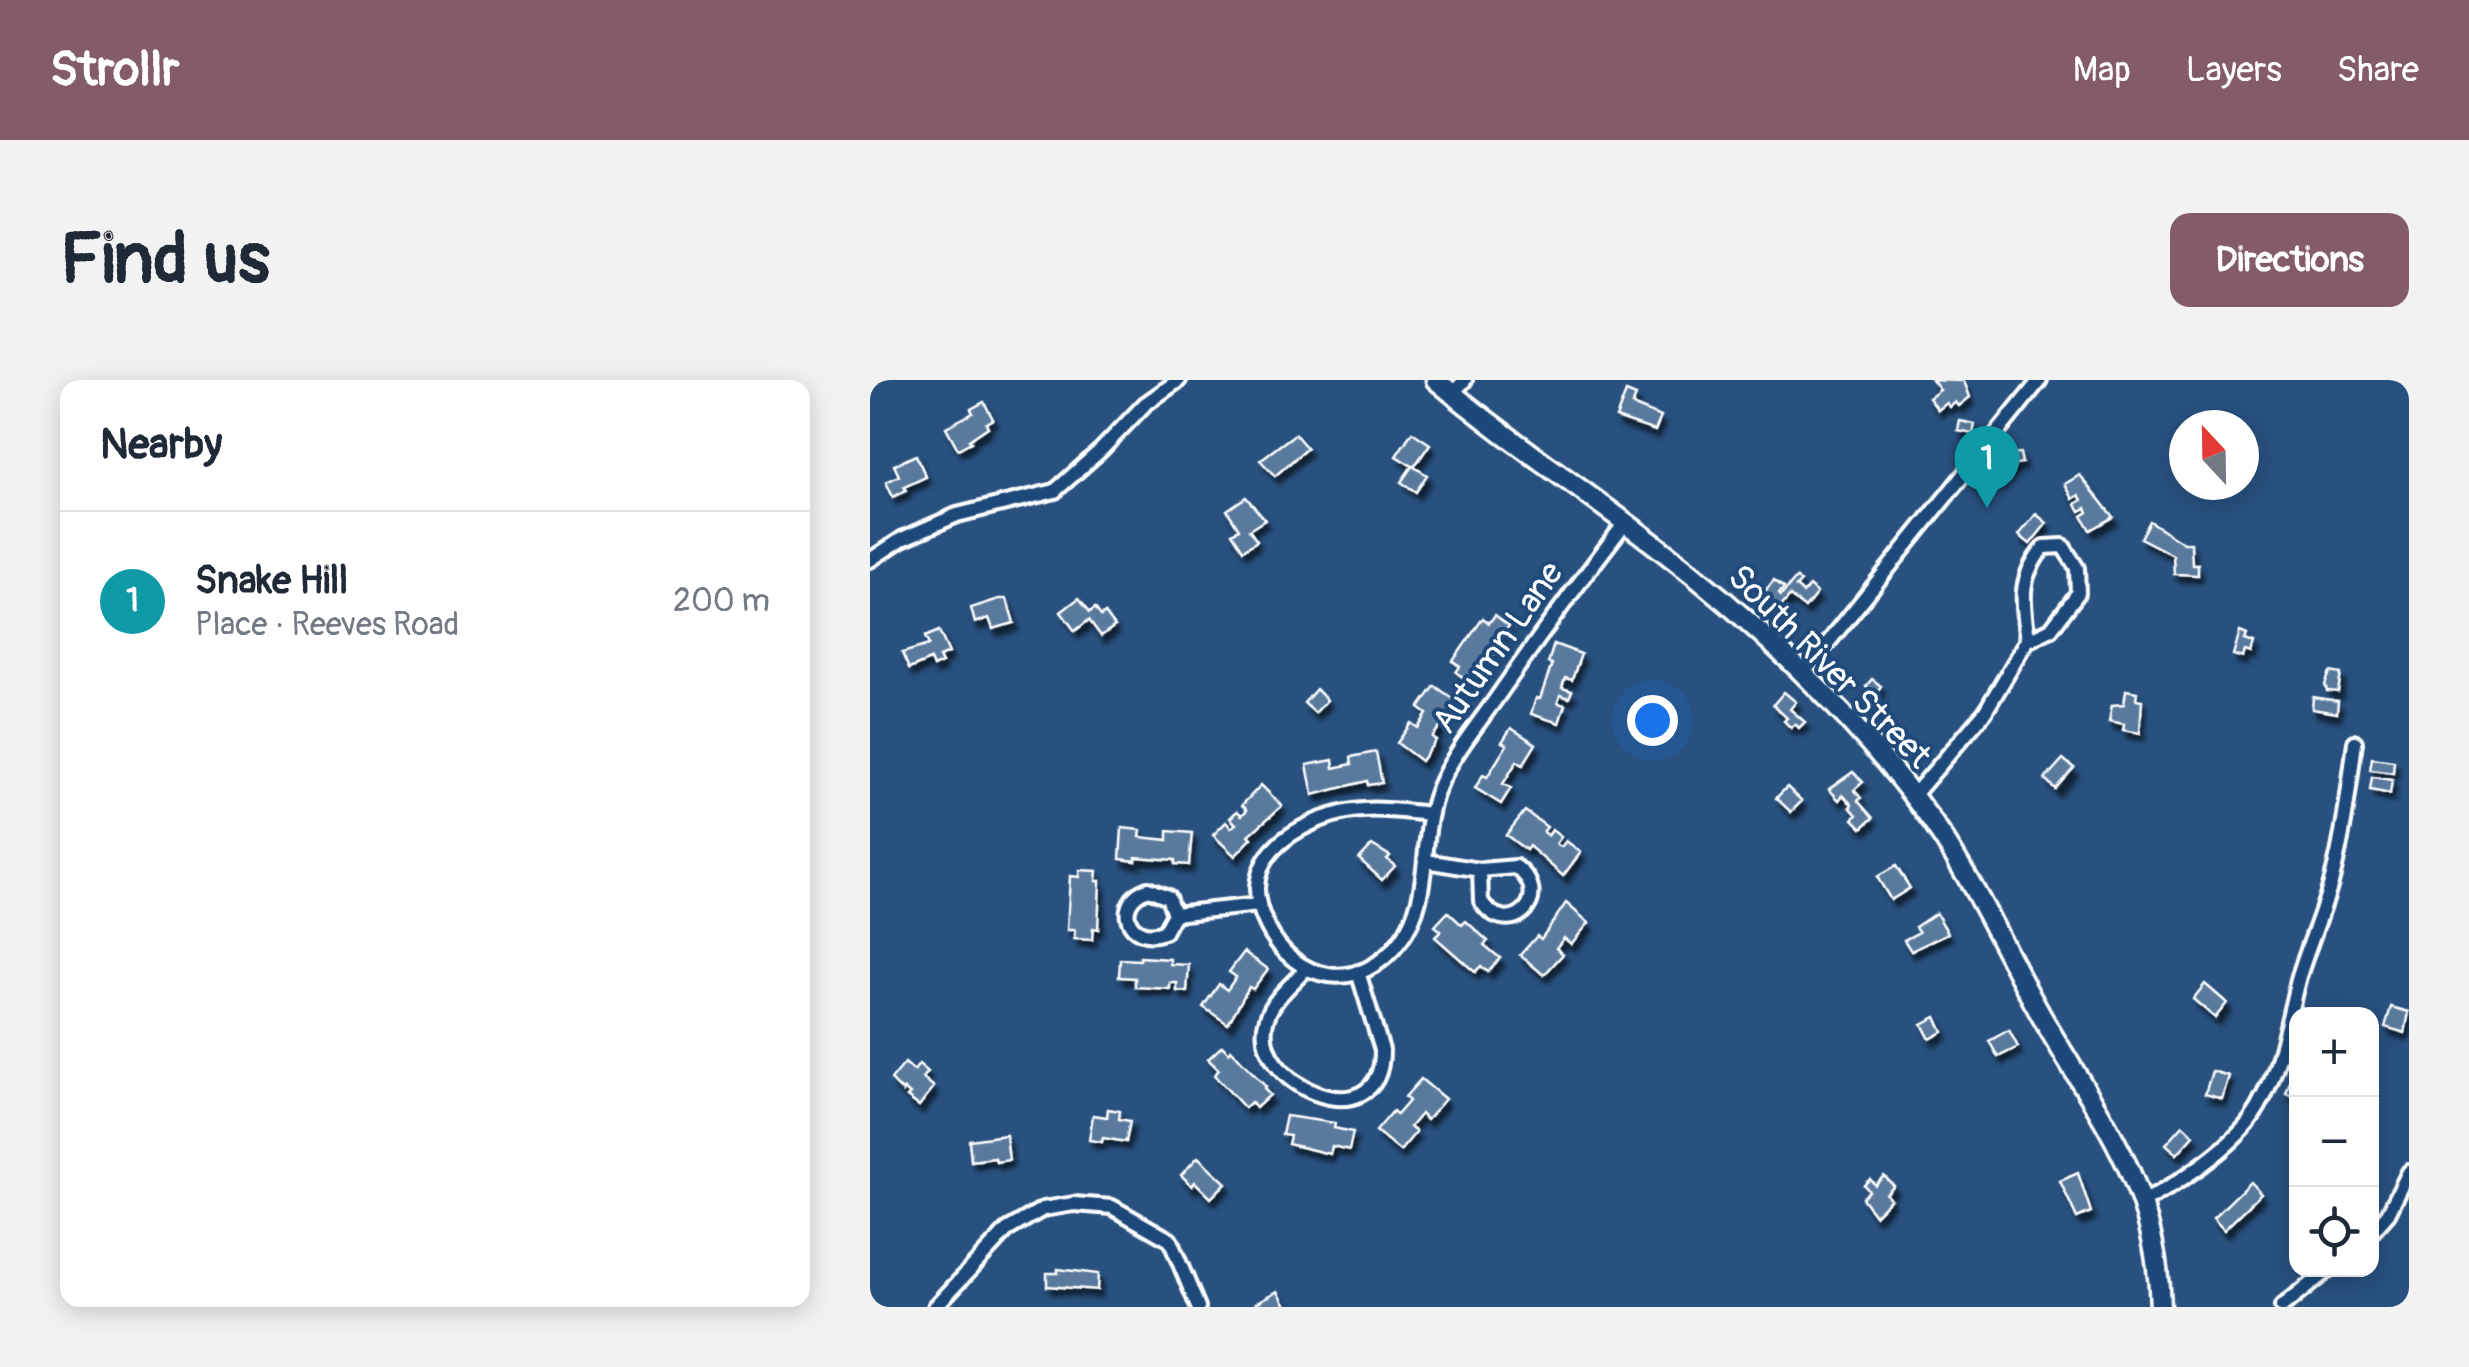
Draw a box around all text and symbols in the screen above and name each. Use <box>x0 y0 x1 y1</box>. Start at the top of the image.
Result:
text: Strollr <box>50 40 179 100</box>
text: Map <box>2073 48 2131 92</box>
text: Layers <box>2186 48 2282 92</box>
text: Share <box>2337 48 2419 92</box>
button: Directions <box>2170 213 2409 307</box>
text: Find us <box>60 216 270 304</box>
north arrow <box>2169 410 2259 500</box>
text: Nearby <box>100 419 222 471</box>
pin: 1 <box>1954 426 2020 508</box>
street label: Autumn Lane <box>1422 553 1573 742</box>
street label: South River Street <box>1718 556 1941 779</box>
text: Snake Hill <box>195 557 348 605</box>
text: 1 <box>126 581 139 621</box>
text: 200 m <box>673 581 770 621</box>
text: Place · Reeves Road <box>195 605 459 645</box>
your location <box>1627 695 1678 746</box>
map controls <box>2289 1007 2379 1277</box>
button: + <box>2289 1007 2379 1097</box>
button: − <box>2289 1097 2379 1187</box>
button: locate <box>2289 1187 2379 1277</box>

